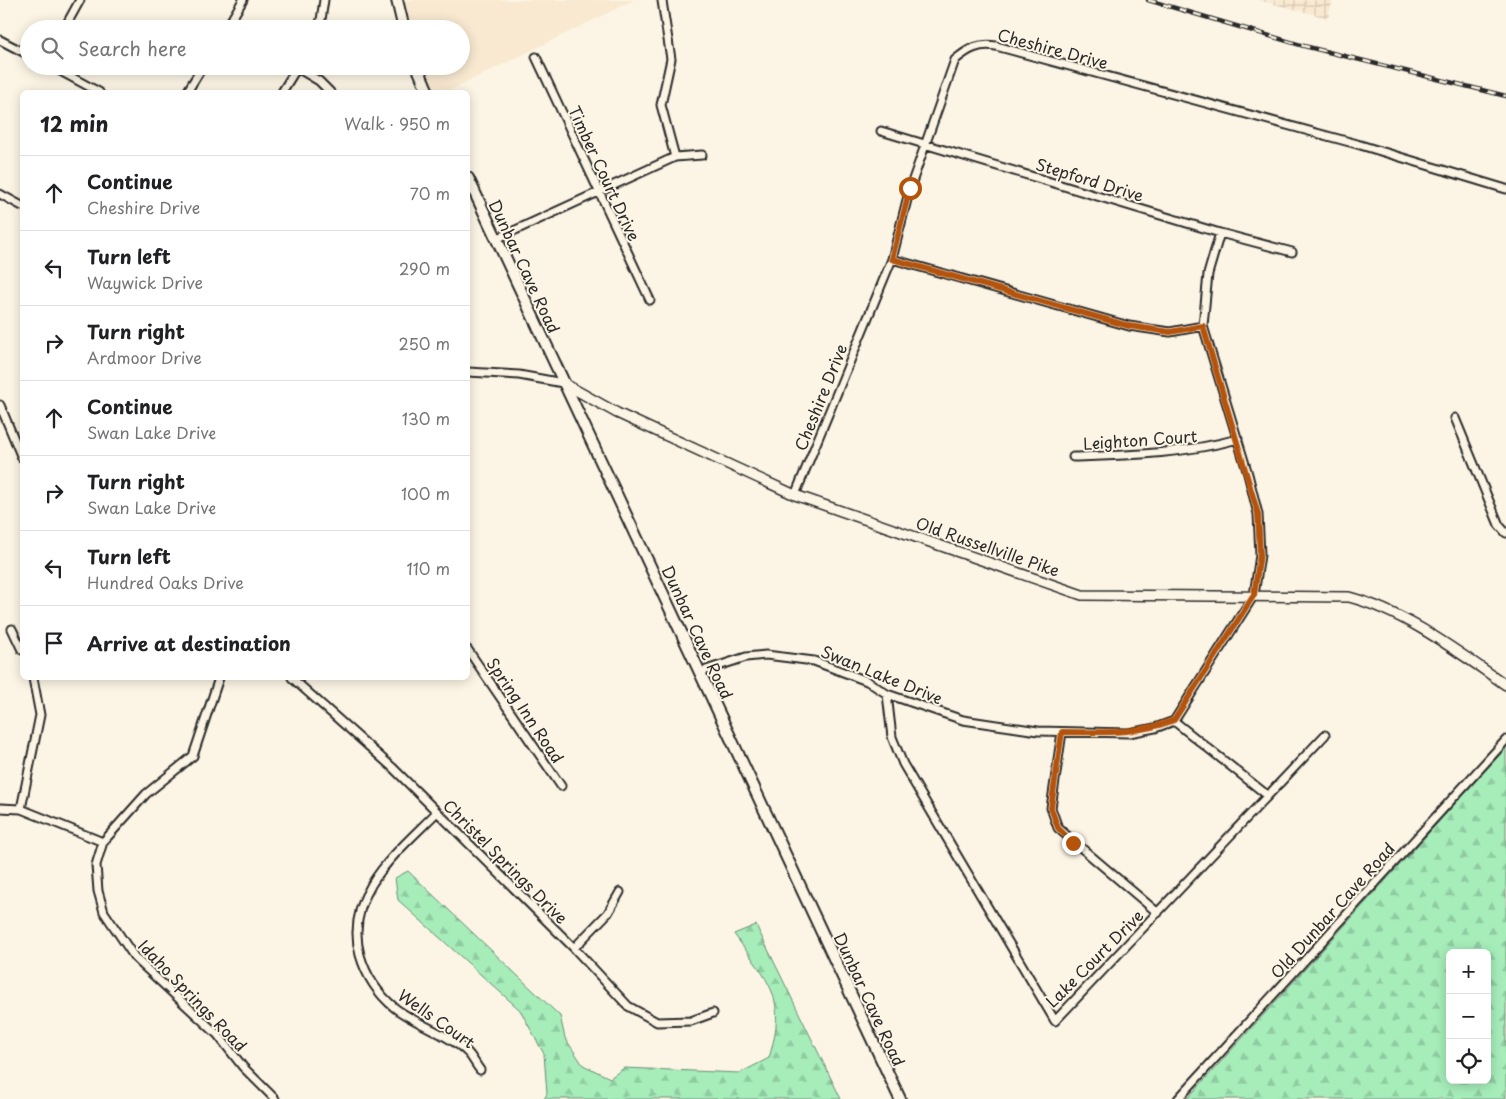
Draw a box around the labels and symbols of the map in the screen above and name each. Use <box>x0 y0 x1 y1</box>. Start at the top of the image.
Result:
street label: Cheshire Drive <box>995 22 1111 74</box>
street label: Timber Court Drive <box>563 101 647 245</box>
street label: Stepford Drive <box>1033 151 1147 207</box>
route start <box>899 177 922 200</box>
street label: Dunbar Cave Road <box>483 195 567 337</box>
street label: Cheshire Drive <box>788 340 852 454</box>
street label: Leighton Court <box>1082 423 1198 455</box>
street label: Old Russellville Pike <box>913 510 1063 582</box>
street label: Dunbar Cave Road <box>656 561 740 703</box>
street label: Swan Lake Drive <box>818 639 946 709</box>
street label: Spring Inn Road <box>482 652 570 768</box>
street label: Christel Springs Drive <box>438 793 574 929</box>
route end <box>1062 832 1085 855</box>
street label: Old Dunbar Cave Road <box>1264 837 1400 983</box>
street label: Lake Court Drive <box>1040 904 1148 1012</box>
street label: Dunbar Cave Road <box>828 928 912 1070</box>
street label: Idaho Springs Road <box>133 934 253 1056</box>
street label: Wells Court <box>394 983 481 1054</box>

